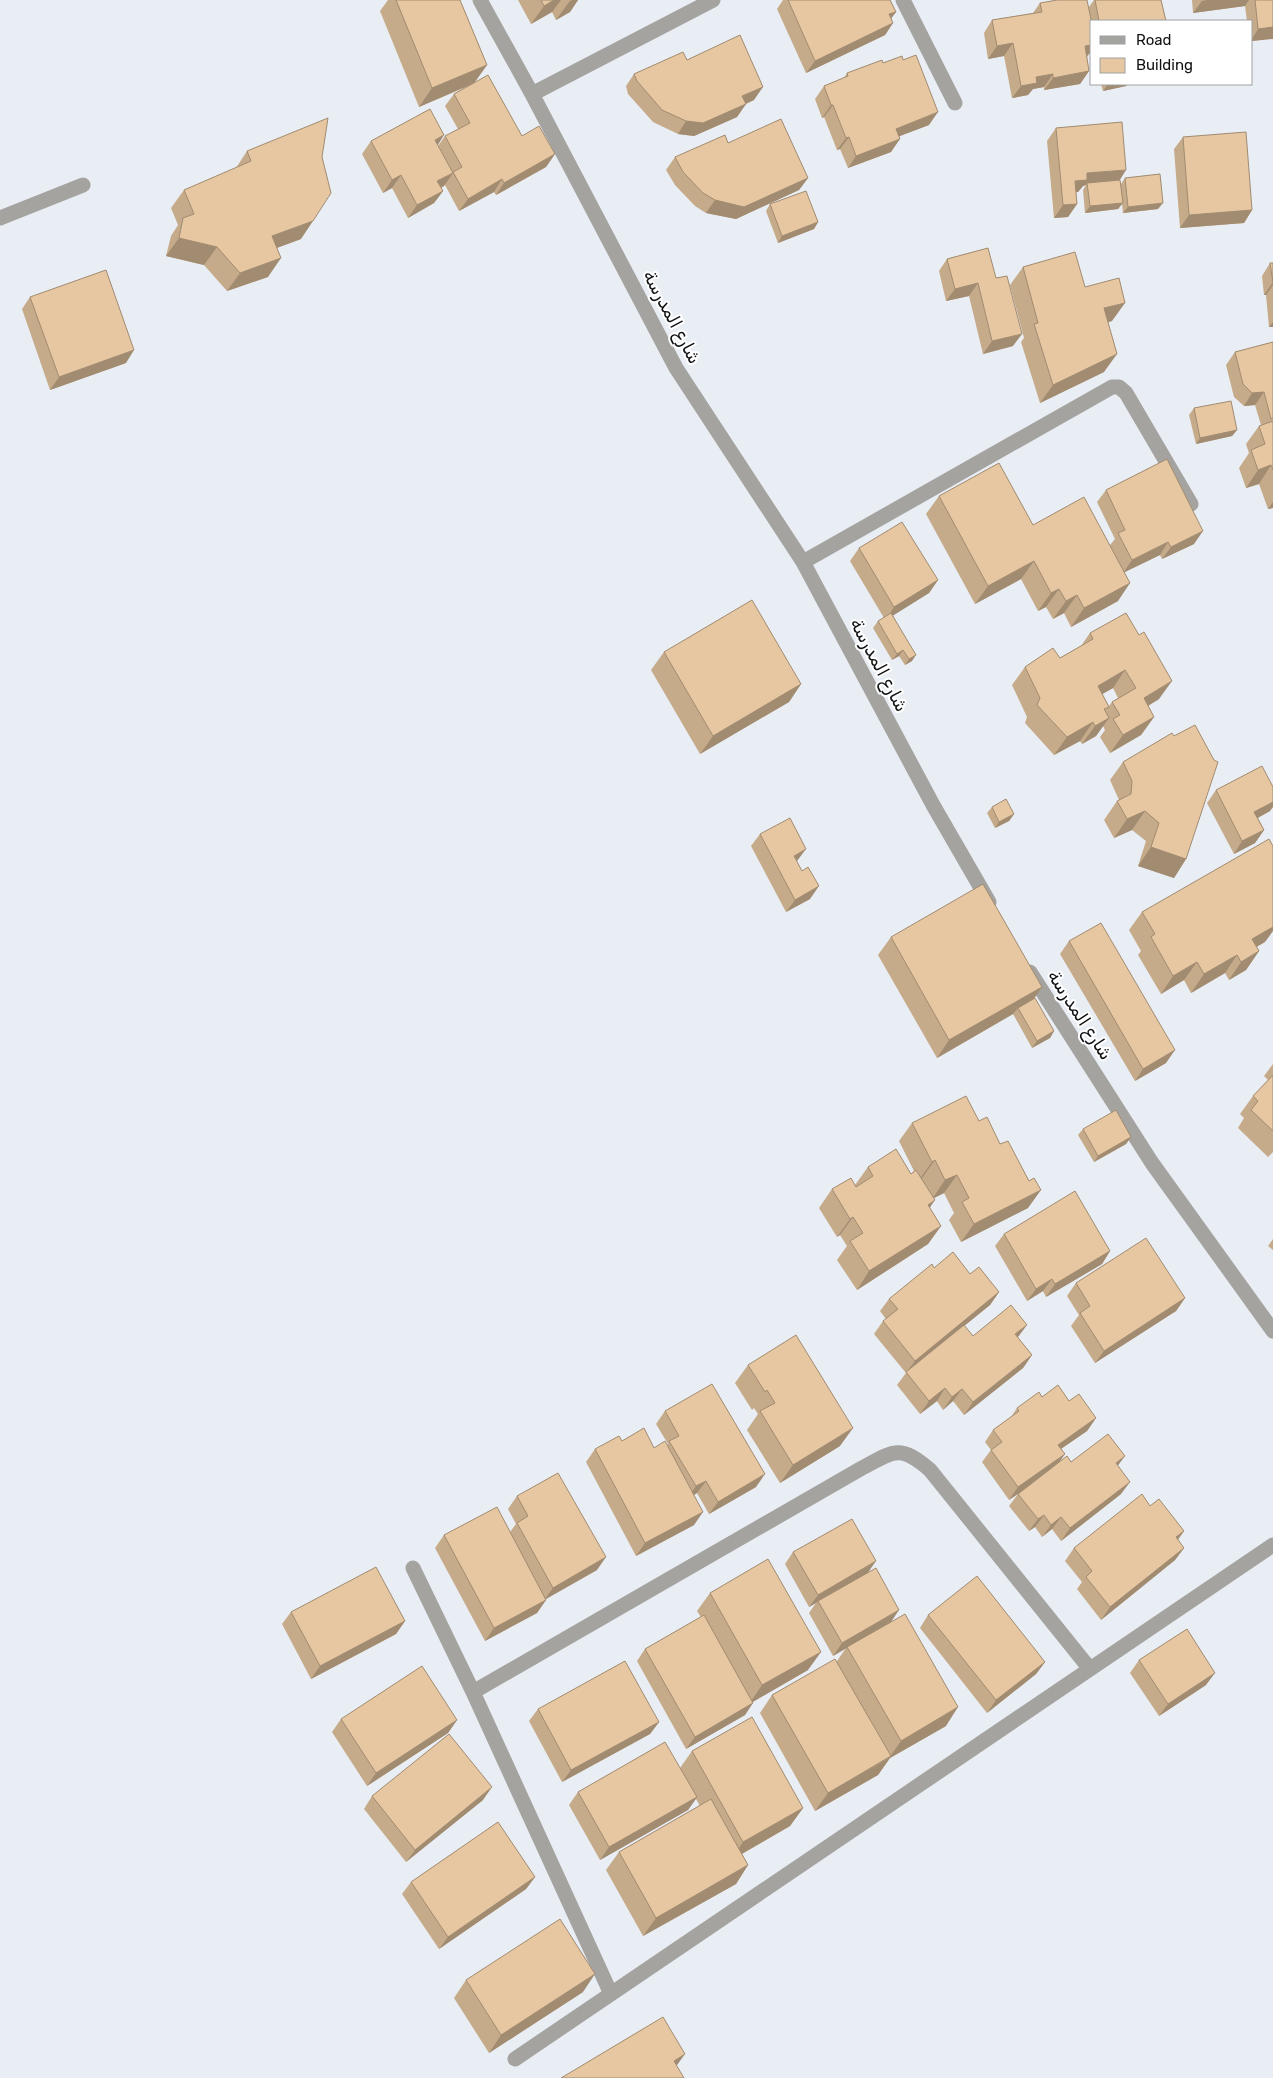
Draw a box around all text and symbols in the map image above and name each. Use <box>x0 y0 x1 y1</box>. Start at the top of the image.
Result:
legend <box>1090 20 1253 85</box>
text: Road <box>1136 31 1172 49</box>
text: Building <box>1136 56 1193 74</box>
street label: شارع المدرسة <box>637 267 706 368</box>
street label: شارع المدرسة <box>844 615 913 716</box>
street label: شارع المدرسة <box>1042 966 1117 1065</box>

